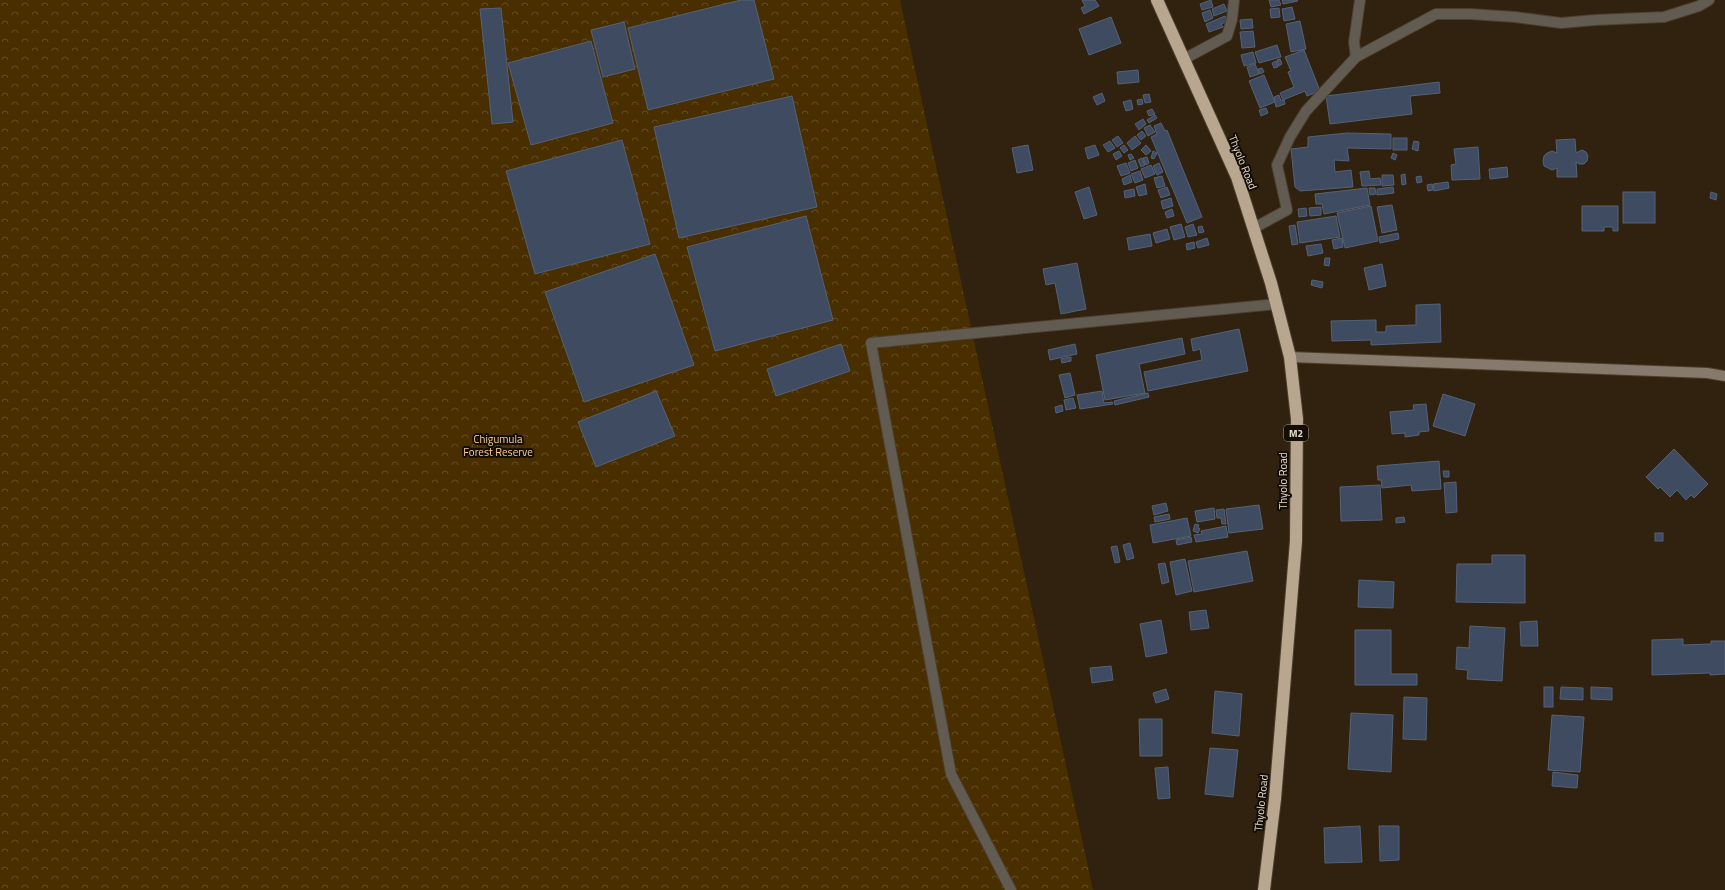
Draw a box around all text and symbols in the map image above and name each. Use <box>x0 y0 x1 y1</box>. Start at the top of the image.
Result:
street label: Thyolo Road <box>1225 132 1261 192</box>
road number: M2 <box>1284 425 1308 441</box>
park label: Chigumula Forest Reserve <box>463 431 533 460</box>
street label: Thyolo Road <box>1275 452 1291 510</box>
street label: Thyolo Road <box>1250 774 1272 832</box>

